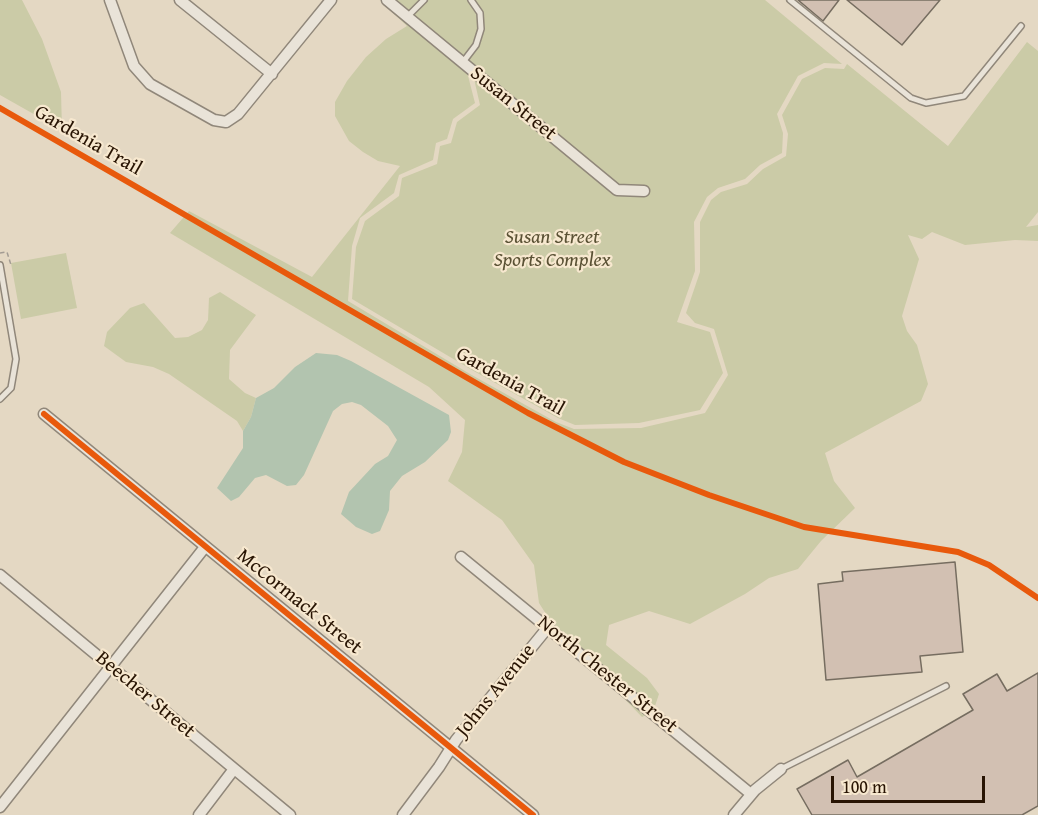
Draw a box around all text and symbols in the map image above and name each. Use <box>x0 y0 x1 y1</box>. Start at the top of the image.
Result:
street label: Susan Street <box>465 62 561 146</box>
street label: Gardenia Trail <box>30 101 146 181</box>
park label: Susan Street Sports Complex <box>494 226 610 273</box>
street label: Gardenia Trail <box>452 342 568 422</box>
street label: McCormack Street <box>232 544 366 660</box>
street label: North Chester Street <box>532 611 682 739</box>
street label: Johns Avenue <box>451 640 541 742</box>
street label: Beecher Street <box>90 646 200 744</box>
scale bar <box>834 764 988 802</box>
text: 100 m <box>842 773 887 800</box>

